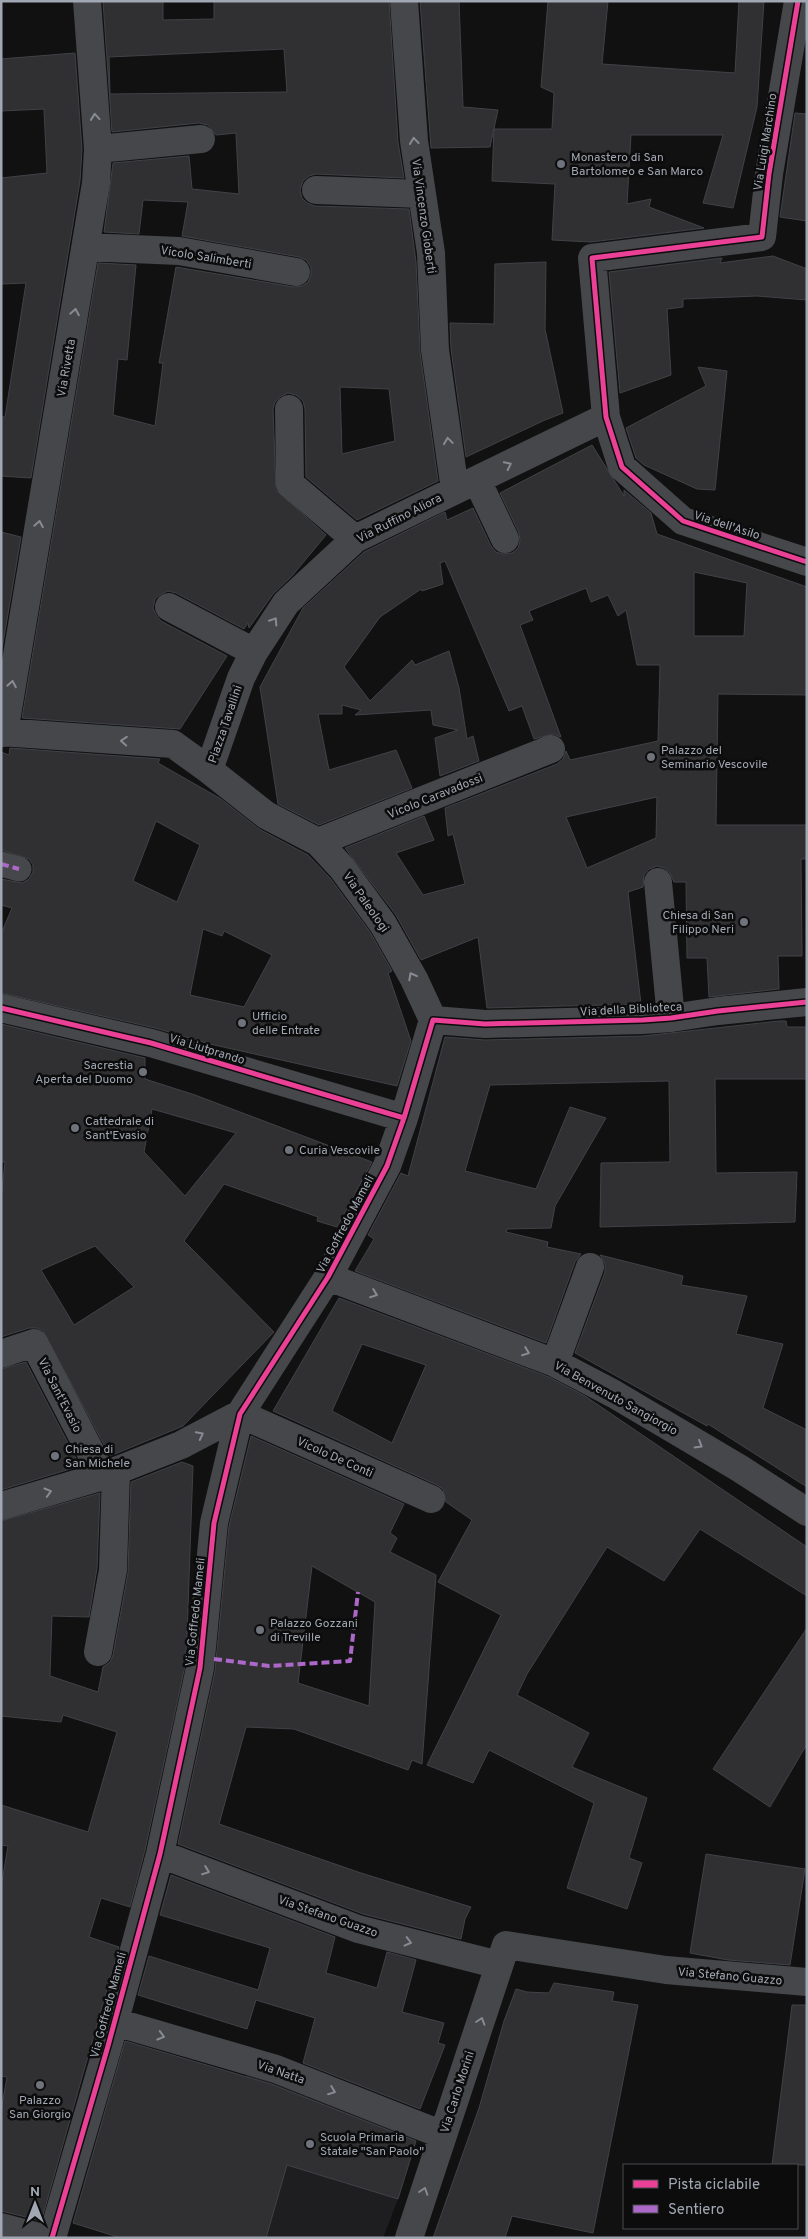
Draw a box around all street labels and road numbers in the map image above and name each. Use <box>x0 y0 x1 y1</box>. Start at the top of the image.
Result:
street label: Via Luigi Marchino <box>750 92 782 192</box>
street label: Via Vincenzo Gioberti <box>407 158 439 275</box>
street label: Vicolo Salimberti <box>159 243 252 273</box>
street label: Via Rivetta <box>54 338 80 398</box>
street label: Via Ruffino Aliora <box>354 491 445 547</box>
street label: Via dell'Asilo <box>692 508 762 544</box>
street label: Piazza Tavallini <box>205 683 247 765</box>
street label: Vicolo Caravadossi <box>385 771 485 823</box>
street label: Via Paleologi <box>339 869 392 936</box>
street label: Via della Biblioteca <box>580 999 683 1021</box>
street label: Via Liutprando <box>167 1031 247 1069</box>
street label: Via Goffredo Mameli <box>313 1173 379 1276</box>
street label: Via Sant'Evasio <box>33 1356 85 1436</box>
street label: Via Benvenuto Sangiorgio <box>551 1358 681 1440</box>
street label: Vicolo De Conti <box>294 1434 375 1482</box>
street label: Via Goffredo Mameli <box>182 1557 210 1667</box>
street label: Via Stefano Guazzo <box>276 1892 380 1942</box>
street label: Via Goffredo Mameli <box>87 1951 131 2060</box>
street label: Via Stefano Guazzo <box>677 1964 783 1990</box>
street label: Via Carlo Morini <box>437 2049 479 2135</box>
street label: Via Natta <box>255 2057 307 2089</box>

